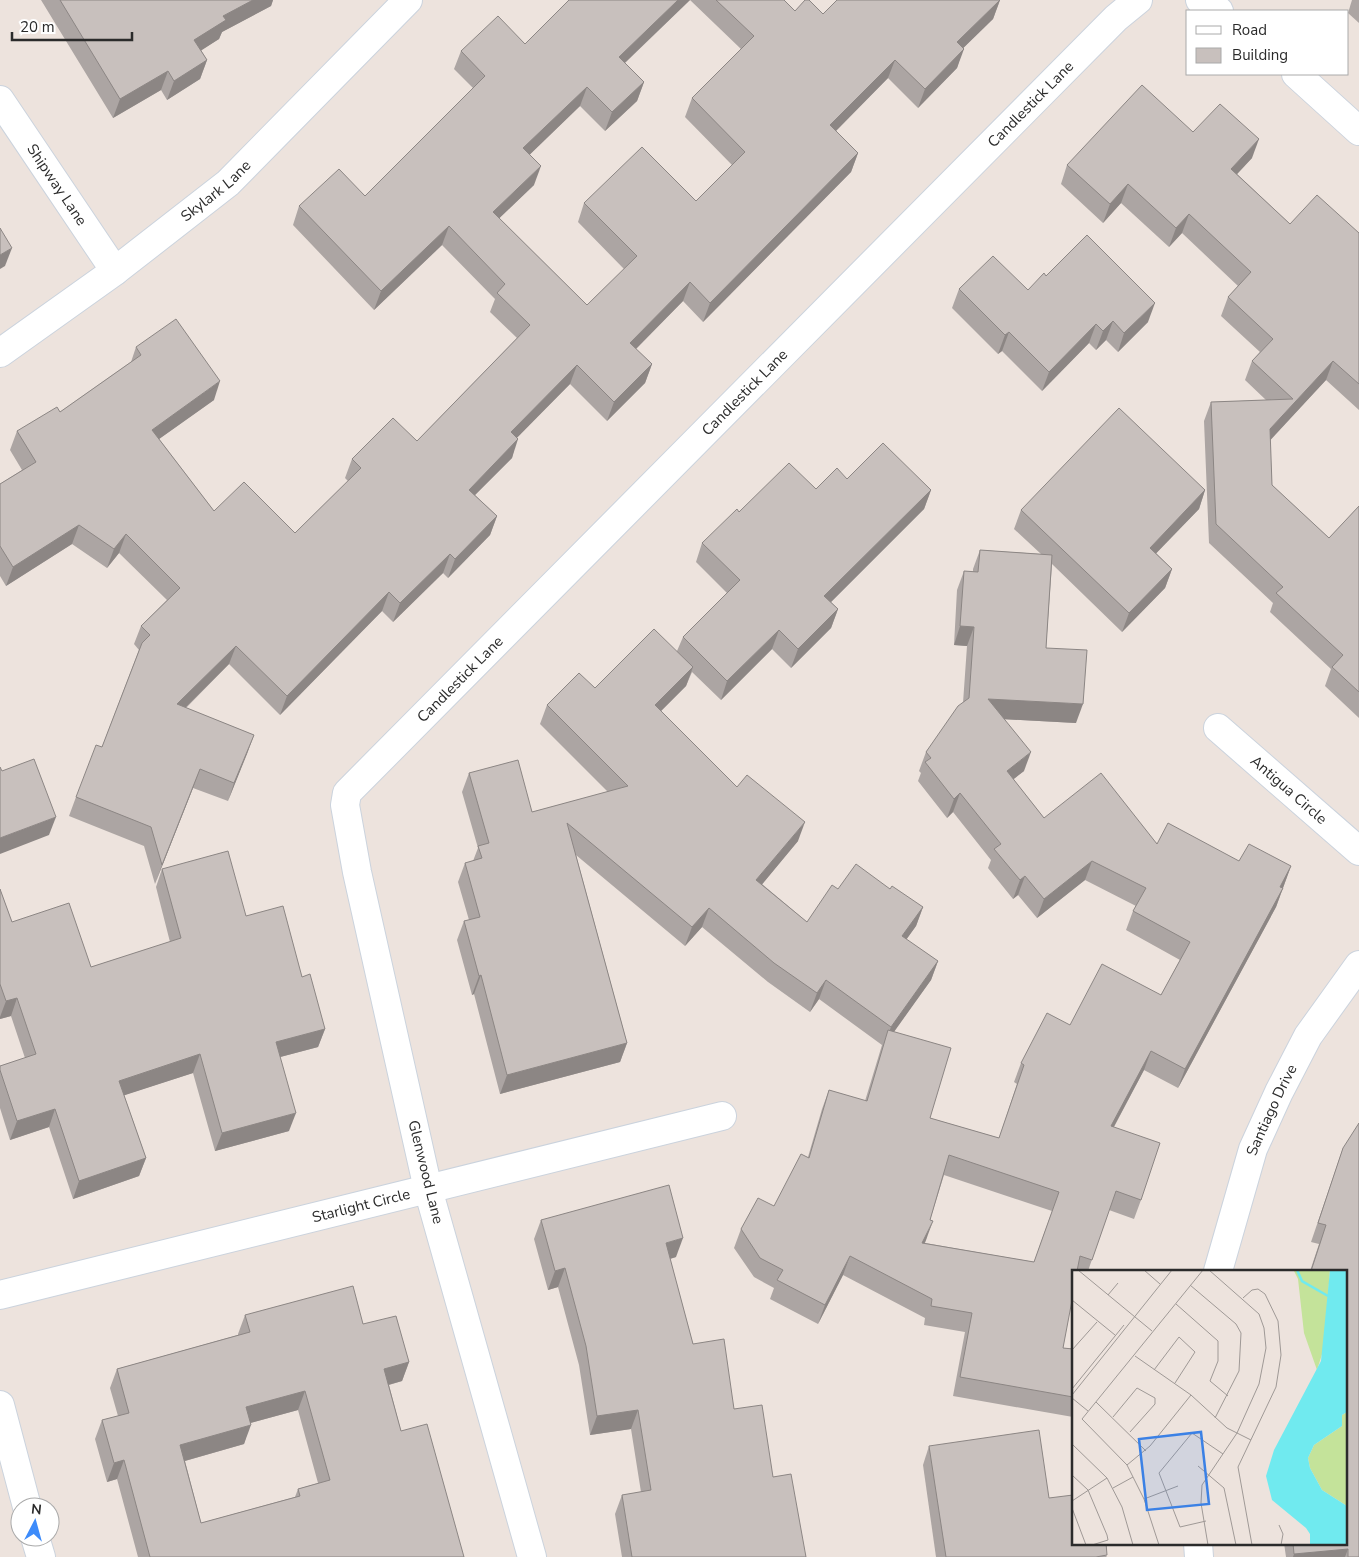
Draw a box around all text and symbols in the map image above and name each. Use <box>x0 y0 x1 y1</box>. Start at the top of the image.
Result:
scale bar <box>12 10 132 42</box>
legend <box>1186 10 1349 75</box>
text: 20 m <box>20 17 55 37</box>
text: Road <box>1232 20 1267 40</box>
text: Building <box>1232 45 1288 65</box>
street label: Candlestick Lane <box>983 56 1078 152</box>
street label: Shipway Lane <box>22 140 92 229</box>
street label: Skylark Lane <box>177 156 255 226</box>
street label: Candlestick Lane <box>697 345 792 440</box>
street label: Candlestick Lane <box>413 631 507 727</box>
street label: Antigua Circle <box>1246 751 1331 829</box>
street label: Santiago Drive <box>1242 1061 1302 1158</box>
street label: Glenwood Lane <box>403 1118 449 1226</box>
street label: Starlight Circle <box>310 1184 412 1227</box>
inset map <box>1072 1270 1346 1544</box>
north arrow <box>10 1497 60 1547</box>
text: N <box>30 1500 43 1520</box>

